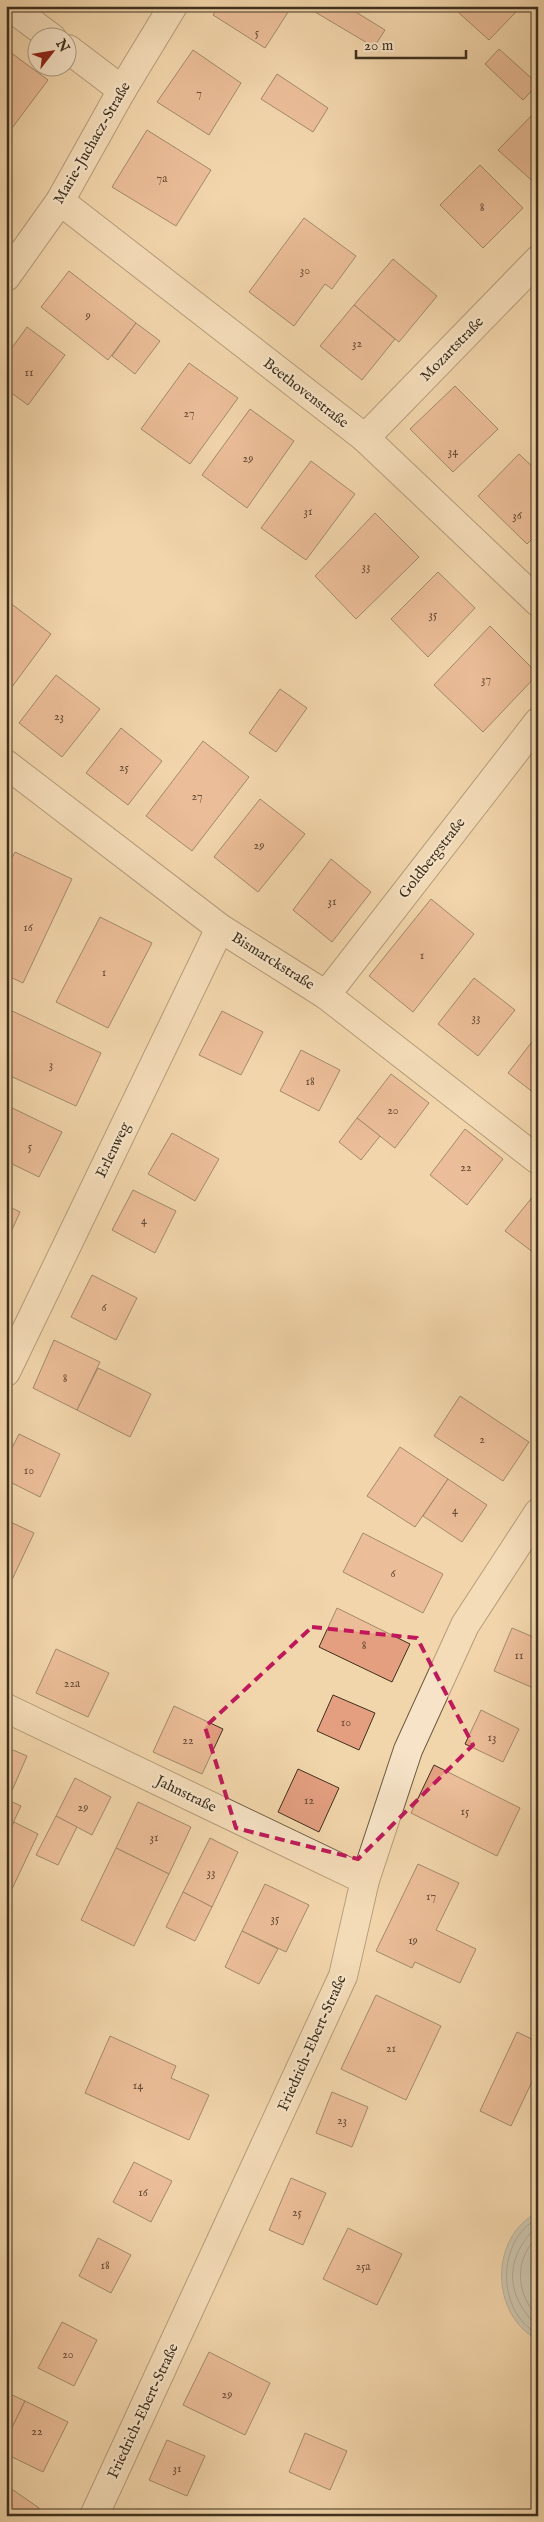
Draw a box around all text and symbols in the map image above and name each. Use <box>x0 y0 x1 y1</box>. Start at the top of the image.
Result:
house number: 5 <box>255 25 260 40</box>
north arrow <box>28 28 78 78</box>
scale bar <box>356 28 466 60</box>
text: N <box>51 35 73 56</box>
text: 20 m <box>364 36 394 55</box>
street label: Marie-Juchacz-Straße <box>49 78 135 208</box>
house number: 7 <box>196 86 202 101</box>
house number: 7a <box>157 171 168 186</box>
house number: 8 <box>480 200 485 215</box>
house number: 30 <box>300 263 310 278</box>
house number: 9 <box>84 308 91 323</box>
street label: Mozartstraße <box>416 312 488 386</box>
house number: 32 <box>352 336 362 351</box>
street label: Beethovenstraße <box>259 354 353 432</box>
house number: 11 <box>25 365 33 380</box>
house number: 27 <box>183 406 195 421</box>
house number: 34 <box>448 444 458 459</box>
house number: 29 <box>243 451 253 466</box>
house number: 31 <box>304 504 312 519</box>
house number: 36 <box>512 508 523 523</box>
house number: 33 <box>362 559 370 574</box>
house number: 35 <box>429 607 438 622</box>
house number: 37 <box>481 672 491 687</box>
house number: 23 <box>54 709 64 724</box>
house number: 25 <box>119 760 130 775</box>
house number: 27 <box>191 789 203 804</box>
street label: Goldbergstraße <box>394 814 470 902</box>
house number: 29 <box>254 838 264 853</box>
house number: 31 <box>328 894 336 909</box>
house number: 16 <box>23 920 34 935</box>
street label: Bismarckstraße <box>228 928 318 994</box>
house number: 1 <box>420 948 424 963</box>
house number: 1 <box>102 965 106 980</box>
house number: 33 <box>472 1010 480 1025</box>
house number: 3 <box>49 1057 53 1072</box>
house number: 18 <box>305 1074 315 1089</box>
house number: 20 <box>387 1103 399 1118</box>
street label: Erlenweg <box>91 1118 135 1181</box>
house number: 5 <box>28 1139 33 1154</box>
house number: 22 <box>460 1160 472 1175</box>
house number: 4 <box>141 1213 147 1228</box>
house number: 6 <box>101 1300 107 1315</box>
house number: 8 <box>63 1371 68 1386</box>
house number: 2 <box>479 1432 485 1447</box>
house number: 10 <box>24 1463 34 1478</box>
house number: 4 <box>452 1503 458 1518</box>
house number: 6 <box>390 1566 396 1581</box>
house number: 8 <box>362 1638 367 1653</box>
house number: 11 <box>515 1648 523 1663</box>
house number: 22a <box>64 1676 81 1691</box>
house number: 10 <box>341 1715 351 1730</box>
house number: 13 <box>488 1730 496 1745</box>
house number: 22 <box>182 1733 194 1748</box>
street label: Jahnstraße <box>151 1770 220 1817</box>
house number: 12 <box>304 1793 314 1808</box>
house number: 29 <box>78 1800 88 1815</box>
house number: 15 <box>461 1804 470 1819</box>
house number: 31 <box>150 1830 158 1845</box>
house number: 33 <box>207 1865 215 1880</box>
house number: 17 <box>426 1889 436 1904</box>
house number: 35 <box>271 1911 280 1926</box>
house number: 19 <box>408 1933 418 1948</box>
street label: Friedrich-Ebert-Straße <box>273 1972 351 2114</box>
house number: 21 <box>386 2041 396 2056</box>
house number: 14 <box>133 2078 143 2093</box>
house number: 23 <box>337 2113 347 2128</box>
house number: 16 <box>138 2185 149 2200</box>
house number: 25 <box>292 2205 303 2220</box>
house number: 18 <box>100 2258 110 2273</box>
house number: 25a <box>355 2259 371 2274</box>
street label: Friedrich-Ebert-Straße <box>103 2340 183 2482</box>
house number: 20 <box>62 2347 74 2362</box>
house number: 29 <box>222 2387 232 2402</box>
house number: 22 <box>31 2424 43 2439</box>
house number: 31 <box>173 2461 181 2476</box>

